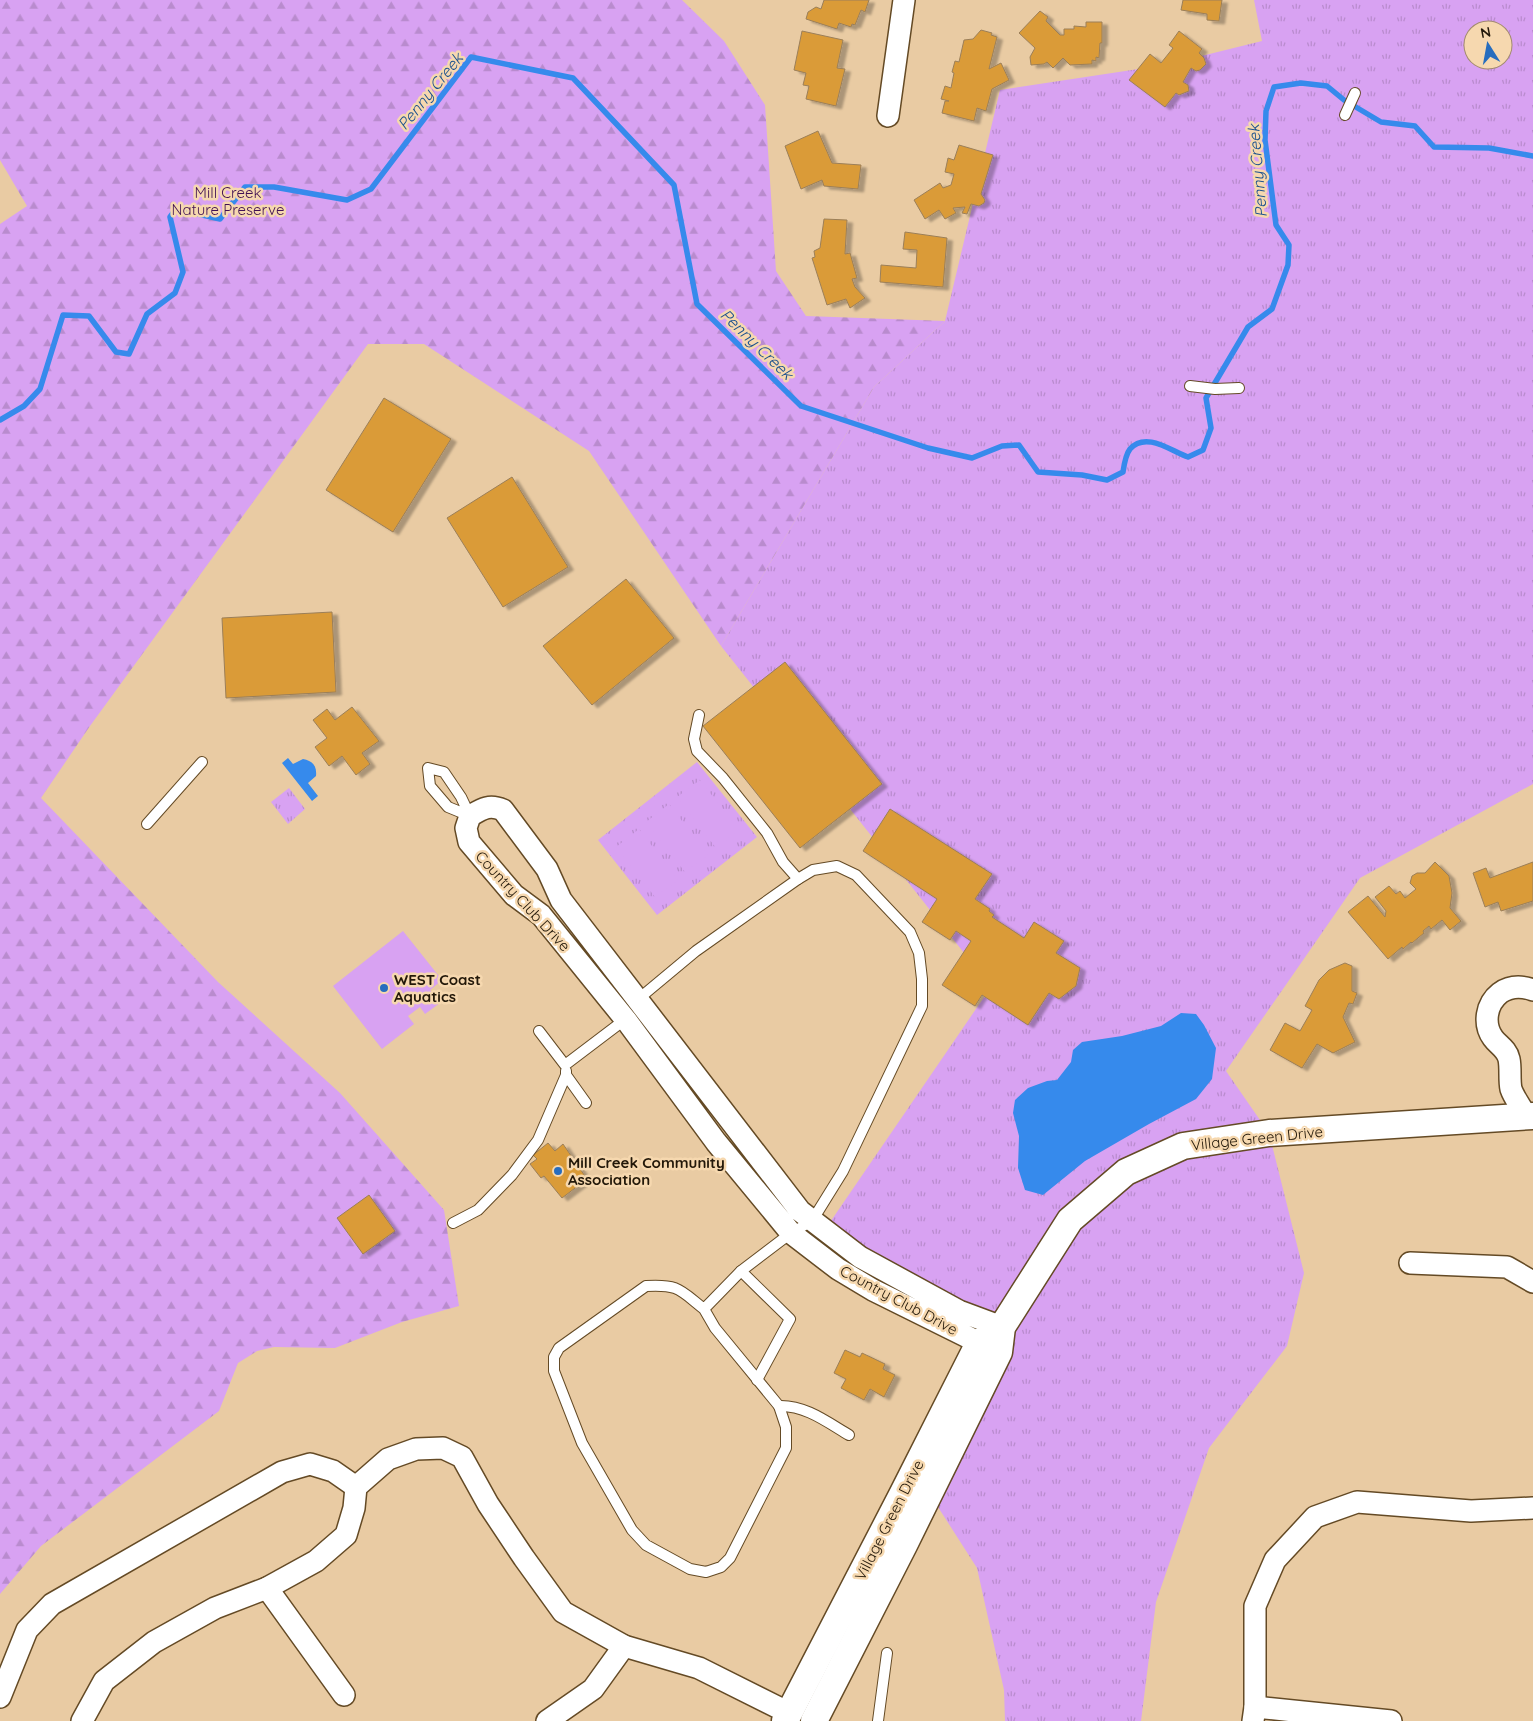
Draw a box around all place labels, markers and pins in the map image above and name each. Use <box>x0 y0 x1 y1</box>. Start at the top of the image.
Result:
place label: WEST Coast Aquatics <box>394 970 481 1006</box>
marker: WEST Coast Aquatics <box>378 982 390 994</box>
place label: Mill Creek Community Association <box>568 1153 725 1189</box>
marker: Mill Creek Community Association <box>552 1165 564 1177</box>

